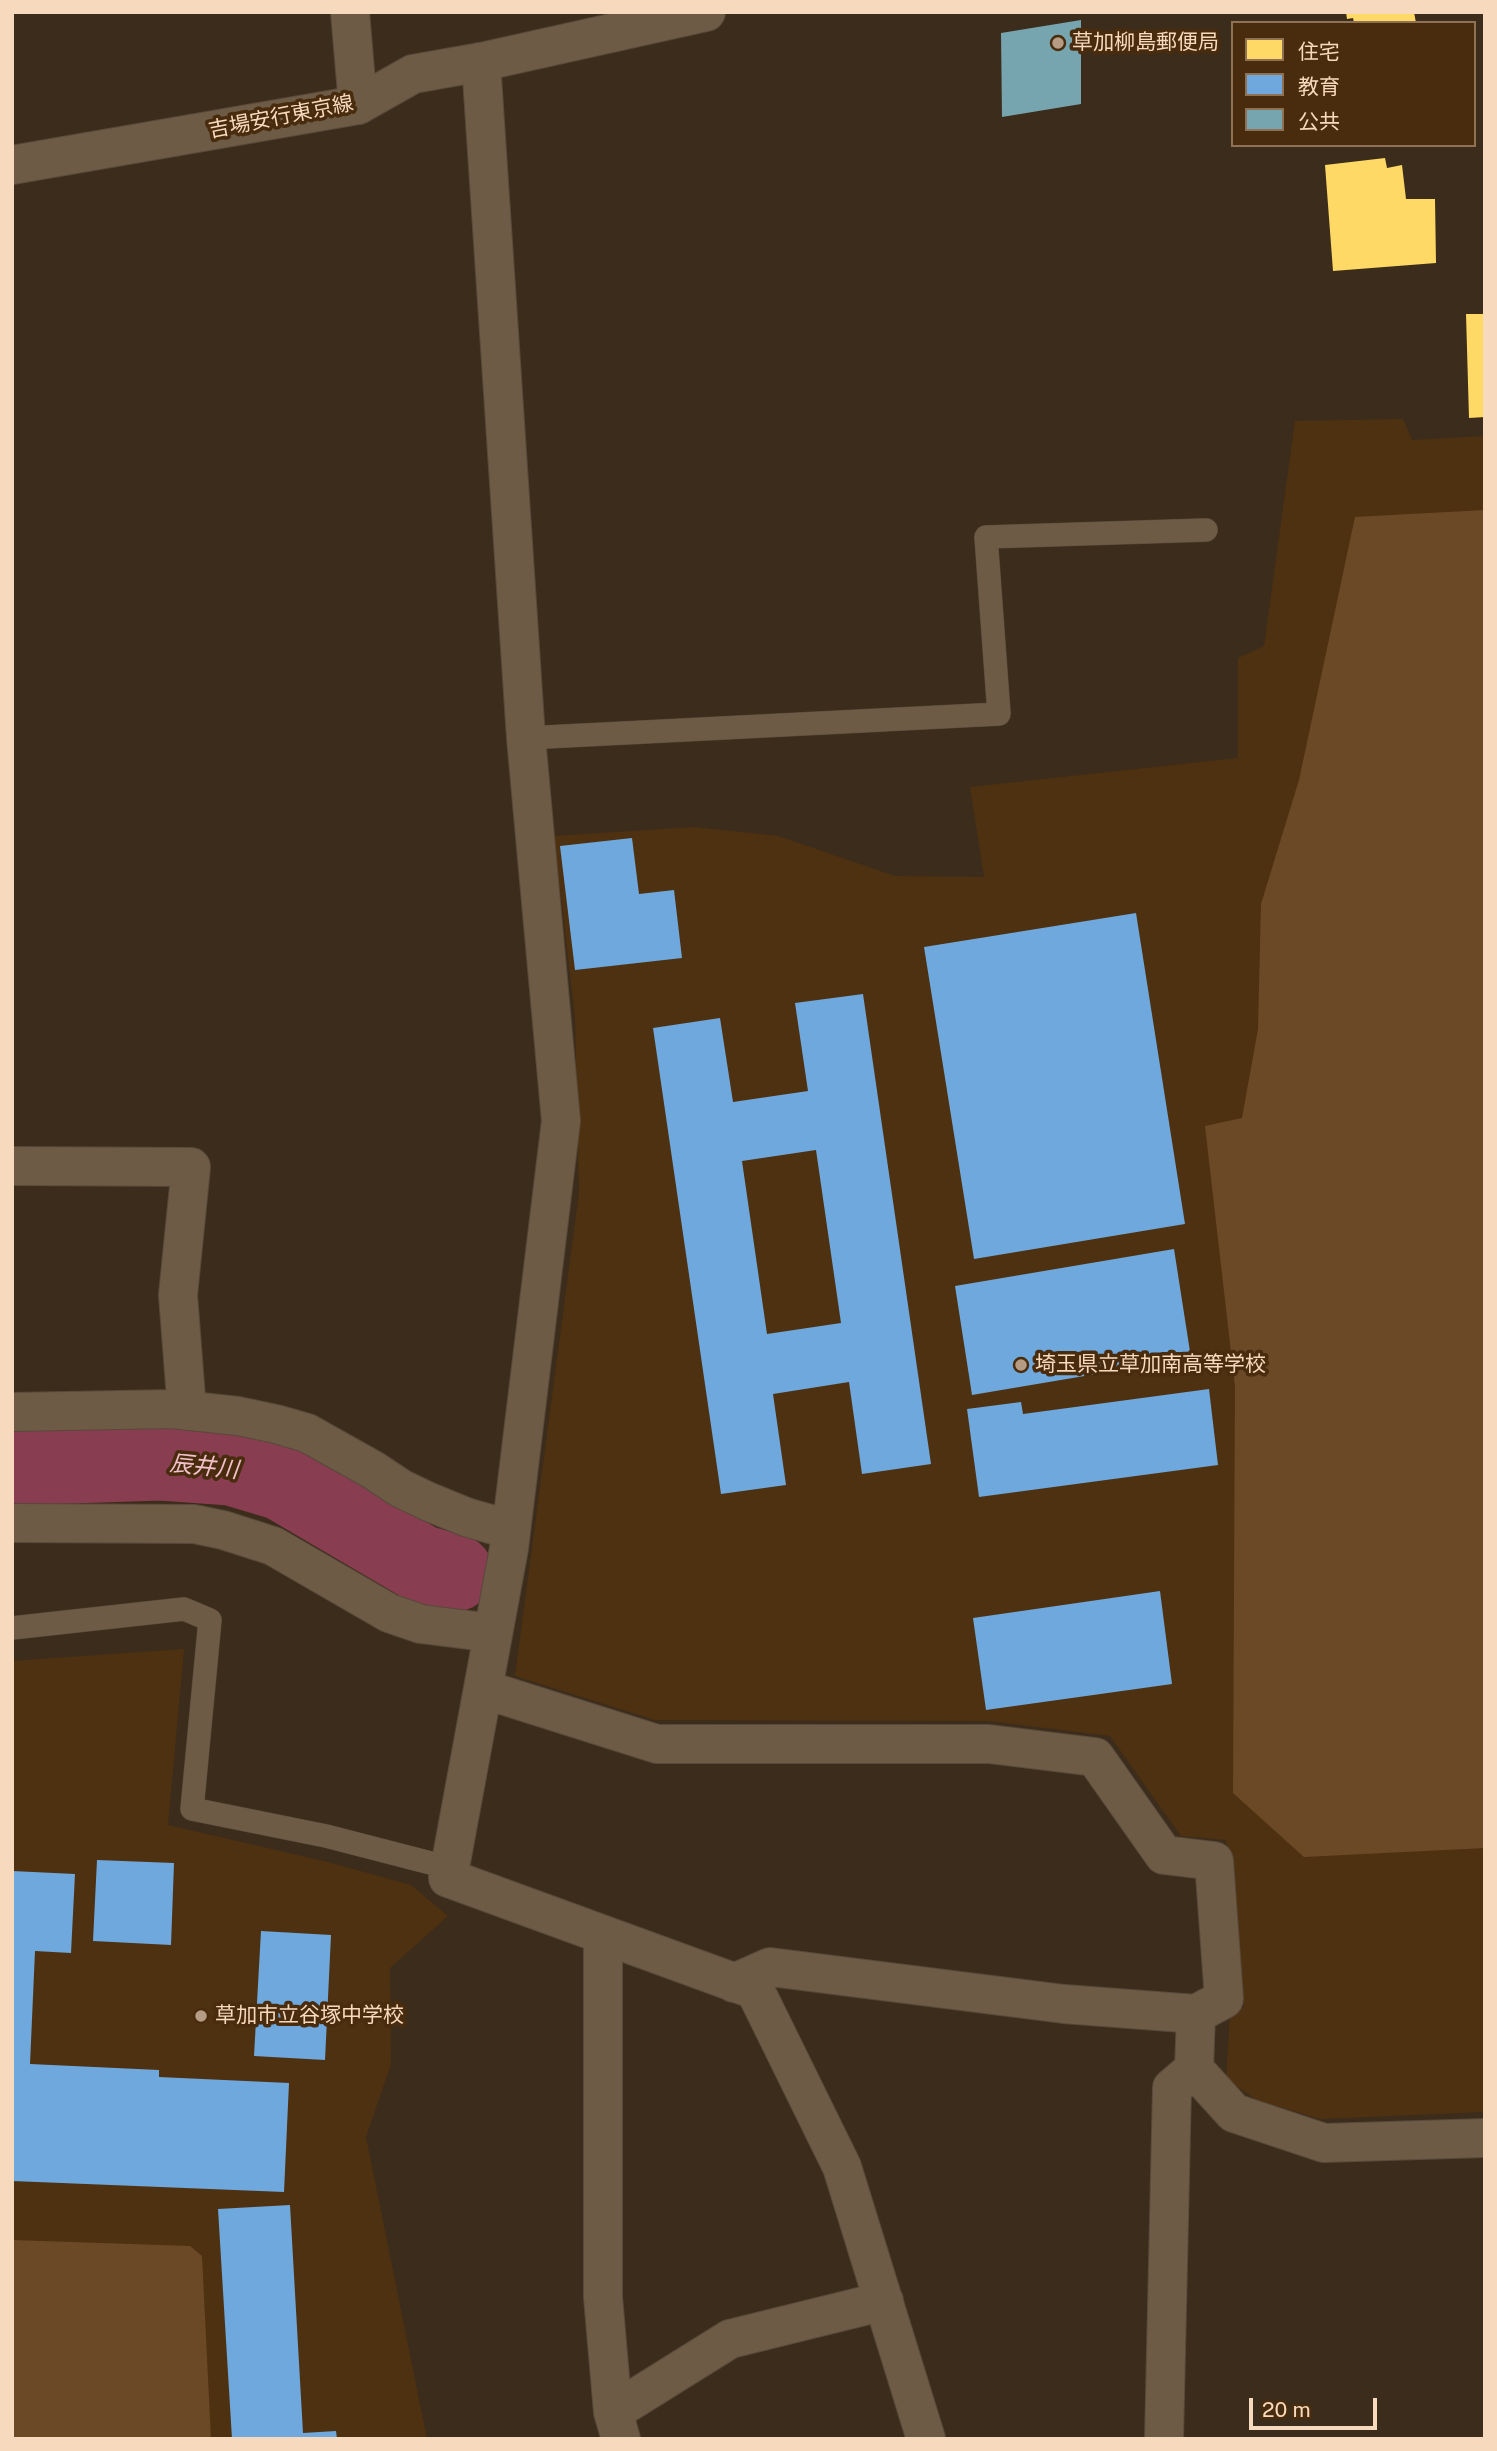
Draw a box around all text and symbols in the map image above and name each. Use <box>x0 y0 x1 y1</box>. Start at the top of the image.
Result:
legend <box>1231 21 1476 147</box>
place label: 草加柳島郵便局 <box>1072 30 1219 56</box>
marker: 草加柳島郵便局 <box>1050 35 1066 51</box>
text: 住宅 <box>1298 39 1340 64</box>
text: 教育 <box>1298 74 1340 99</box>
street label: 吉場安行東京線 <box>206 91 356 143</box>
text: 公共 <box>1298 109 1340 134</box>
place label: 埼玉県立草加南高等学校 <box>1035 1352 1266 1378</box>
marker: 埼玉県立草加南高等学校 <box>1013 1357 1029 1373</box>
water label: 辰井川 <box>168 1450 240 1484</box>
place label: 草加市立谷塚中学校 <box>215 2003 404 2029</box>
marker: 草加市立谷塚中学校 <box>193 2008 209 2024</box>
scale bar <box>1252 2384 1380 2428</box>
text: 20 m <box>1262 2397 1311 2422</box>

